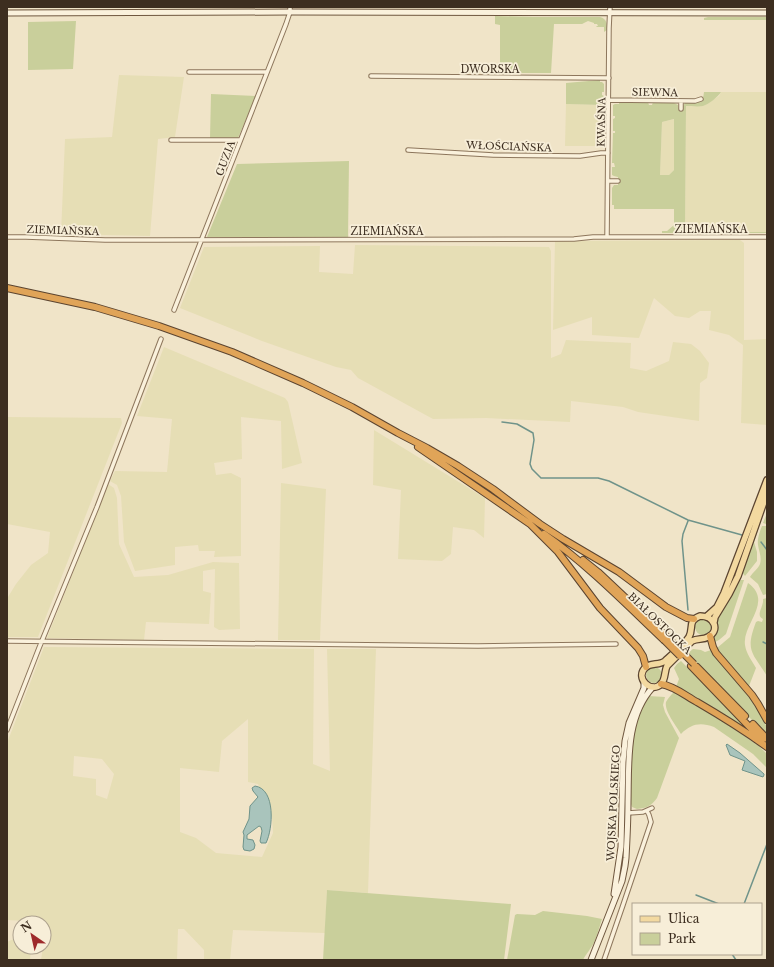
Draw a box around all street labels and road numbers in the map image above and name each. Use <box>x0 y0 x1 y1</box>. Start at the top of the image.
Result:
street label: DWORSKA <box>460 63 520 76</box>
street label: SIEWNA <box>632 86 678 99</box>
street label: KWAŚNA <box>594 97 608 147</box>
street label: WŁOŚCIAŃSKA <box>465 137 552 155</box>
street label: GUZIA <box>213 138 238 178</box>
street label: ZIEMIAŃSKA <box>26 222 100 238</box>
street label: ZIEMIAŃSKA <box>675 222 748 236</box>
street label: ZIEMIAŃSKA <box>351 224 424 238</box>
street label: BIAŁOSTOCKA <box>625 590 694 657</box>
street label: WOJSKA POLSKIEGO <box>604 745 623 863</box>

